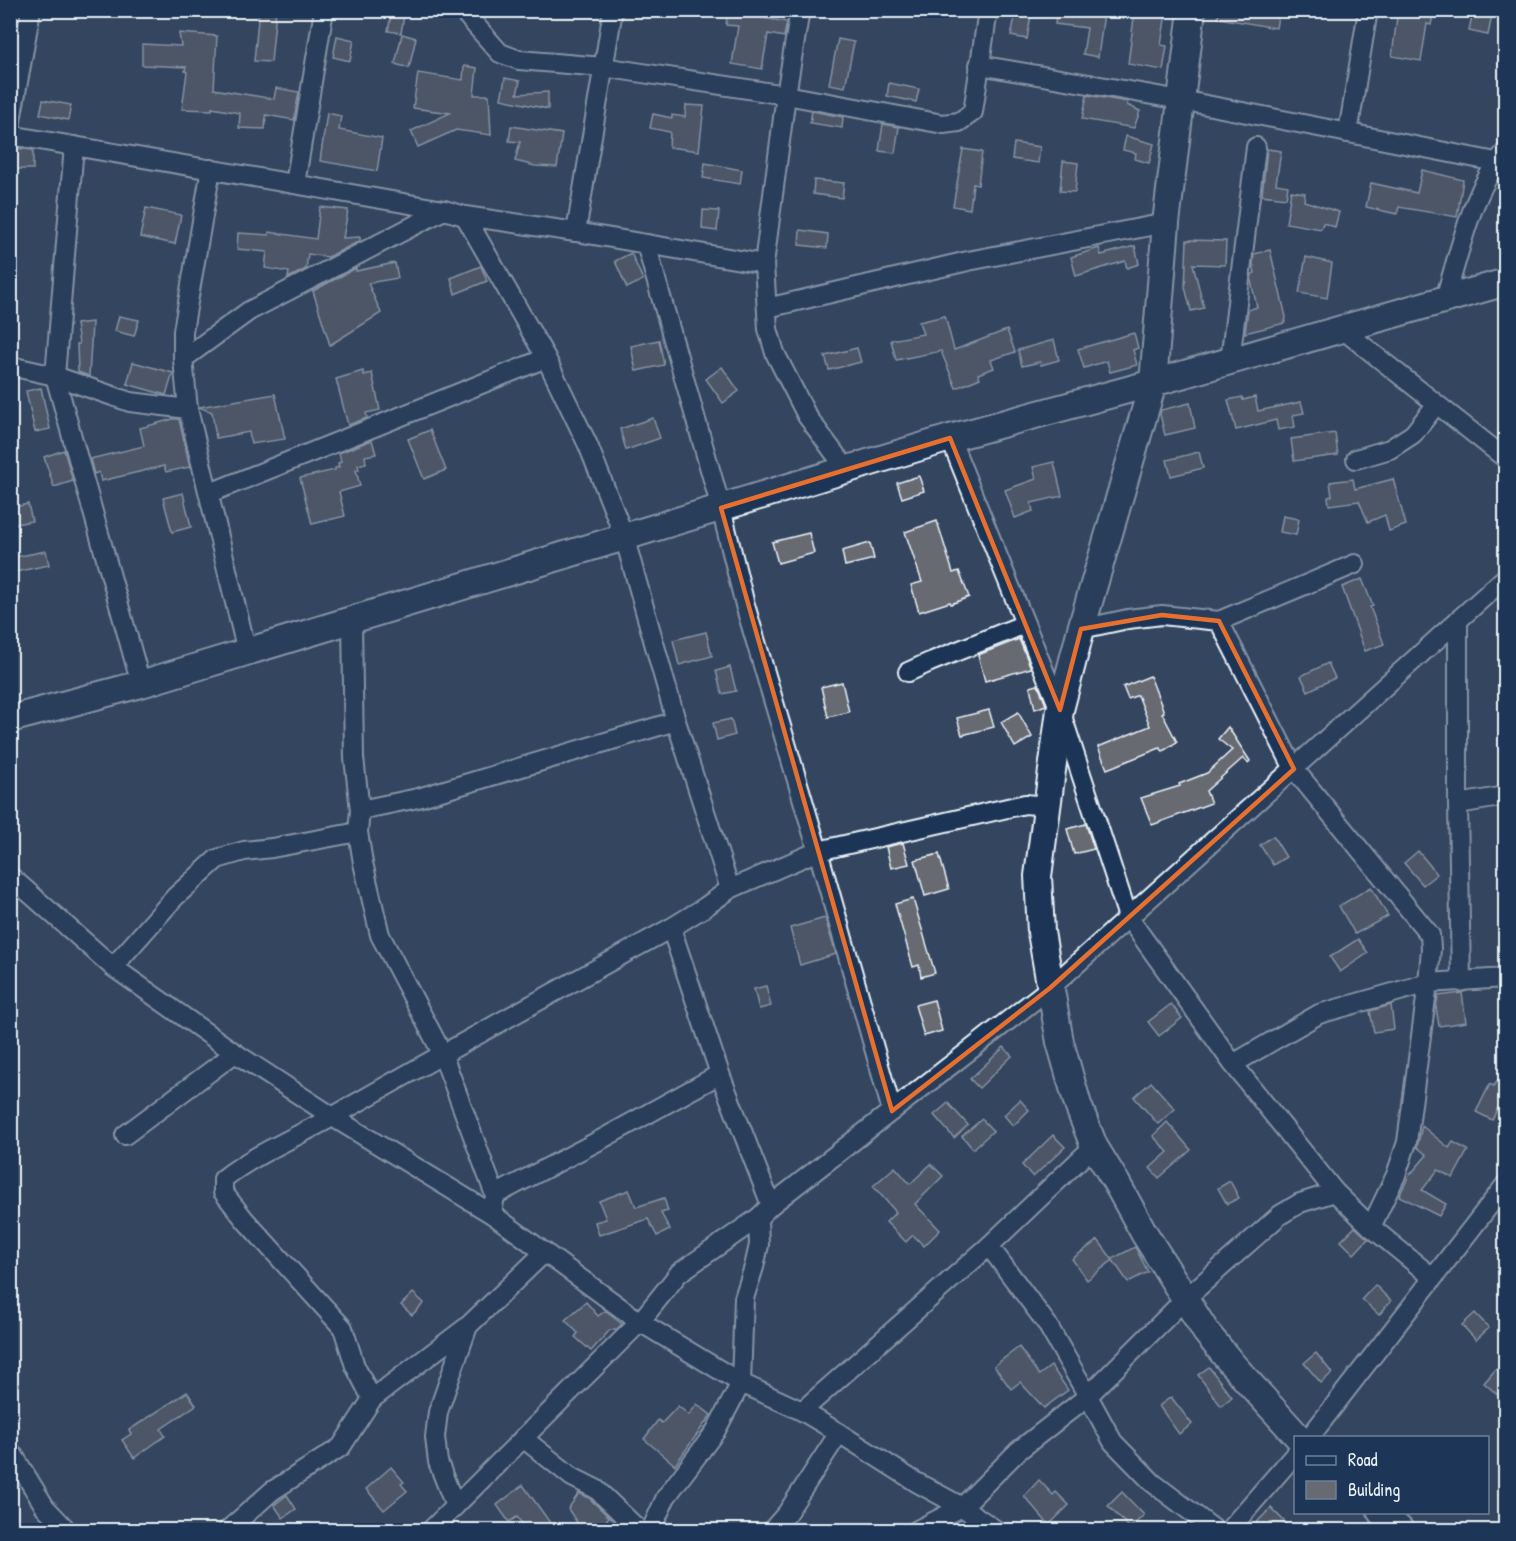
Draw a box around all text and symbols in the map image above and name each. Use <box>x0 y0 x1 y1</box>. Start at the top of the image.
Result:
legend <box>1294 1436 1489 1514</box>
text: Road <box>1348 1447 1378 1472</box>
text: Building <box>1348 1477 1400 1502</box>

